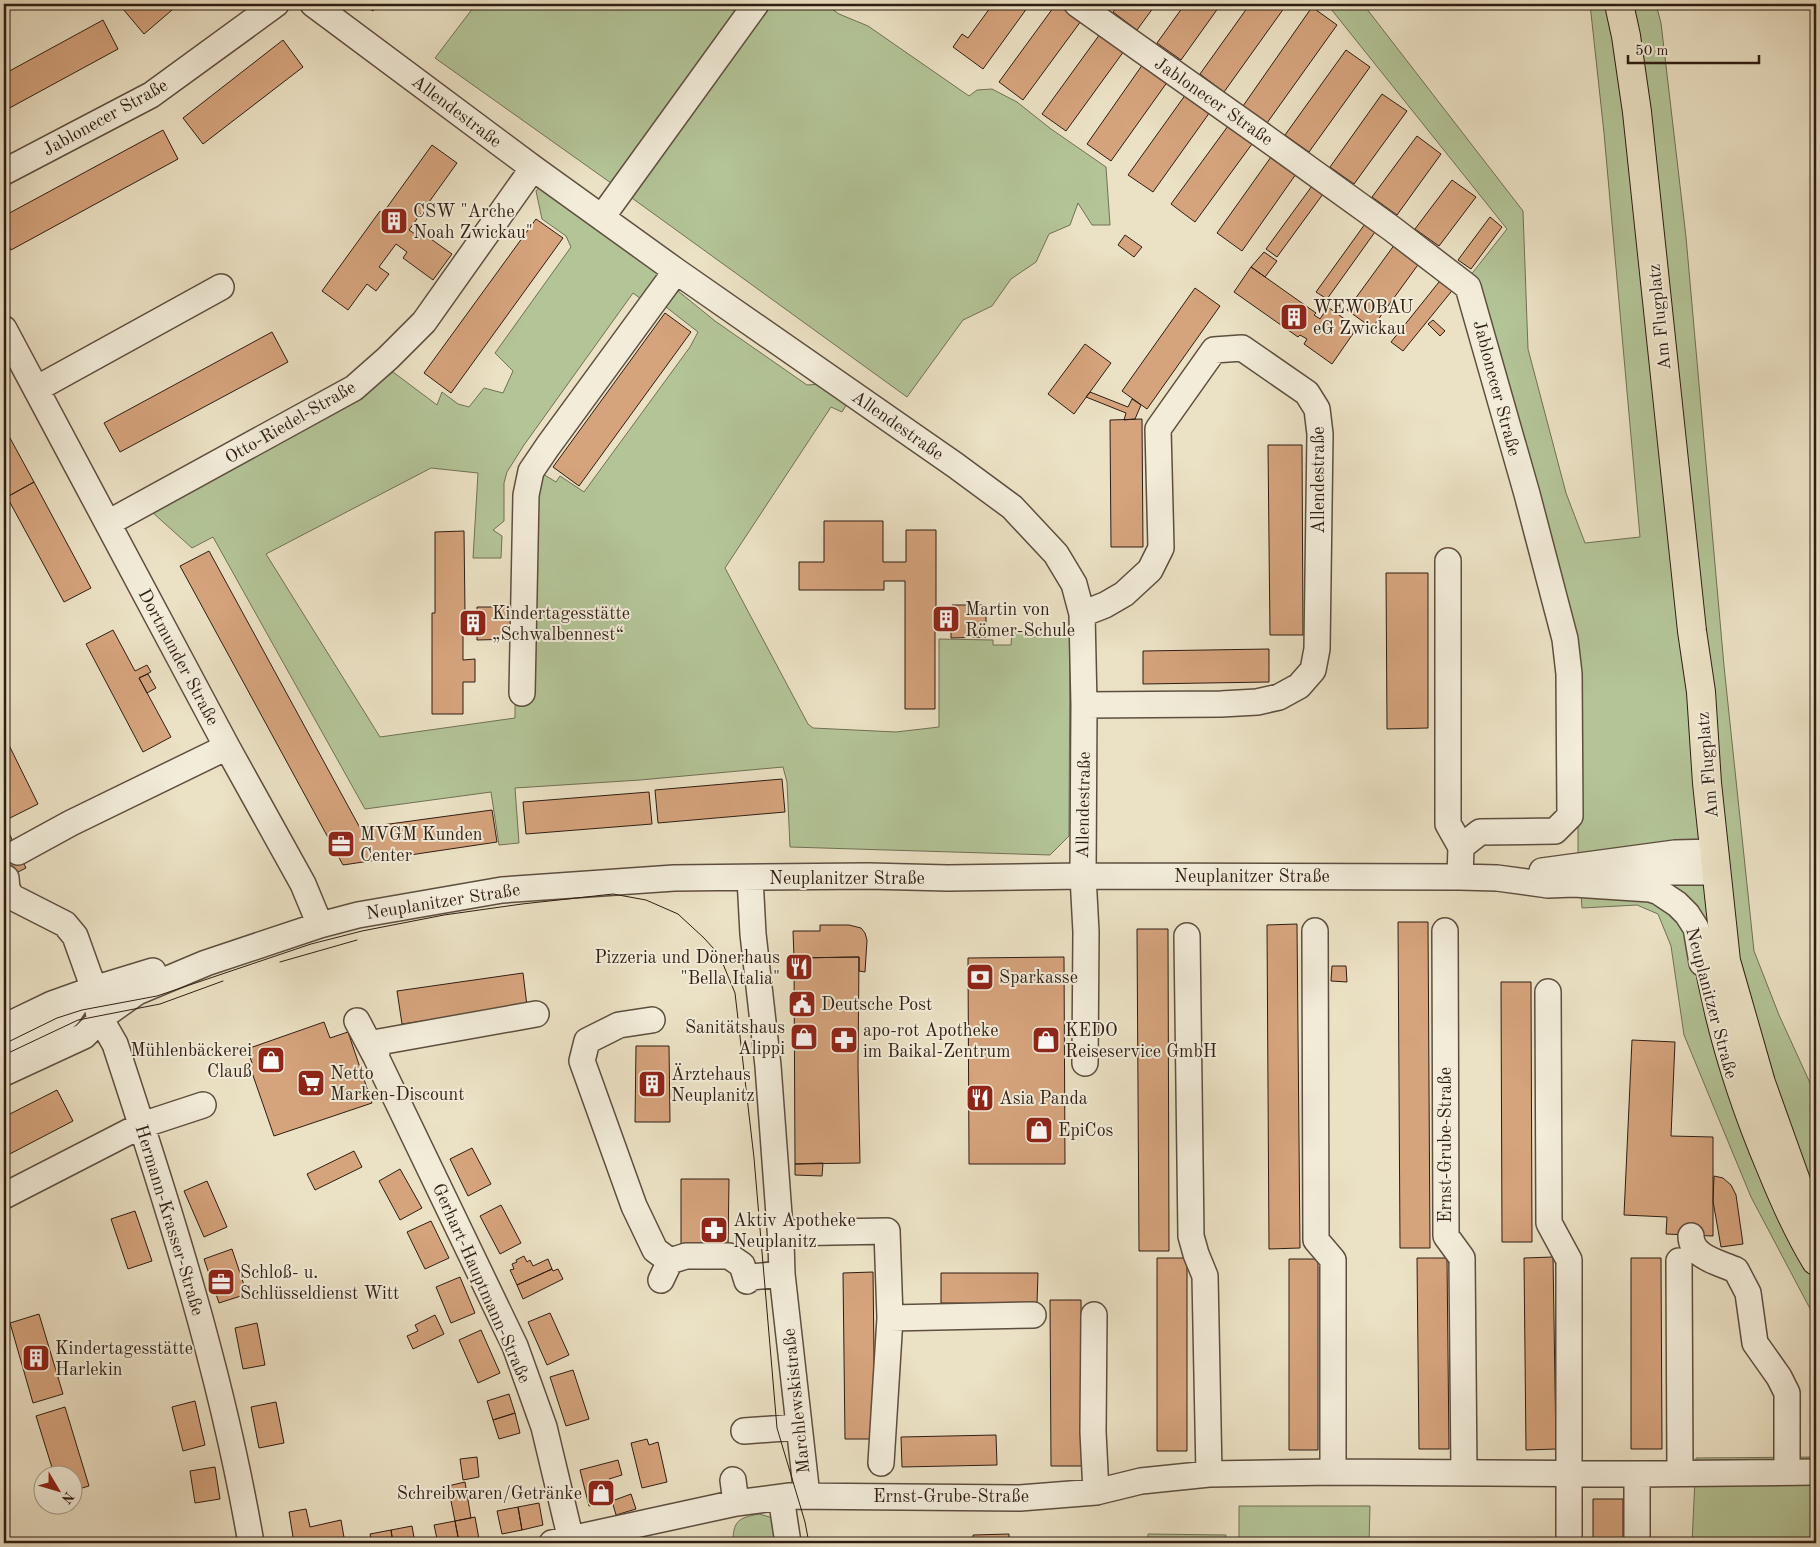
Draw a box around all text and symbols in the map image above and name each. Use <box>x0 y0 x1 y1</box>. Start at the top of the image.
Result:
scale bar <box>1628 32 1759 64</box>
text: 50 m <box>1635 44 1669 59</box>
street label: Jablonecer Straße <box>1151 54 1276 149</box>
street label: Allendestraße <box>408 72 505 151</box>
street label: Jablonecer Straße <box>40 76 171 160</box>
place label: CSW "Arche Noah Zwickau" <box>413 203 533 242</box>
building icon: CSW "Arche Noah Zwickau" <box>379 206 409 236</box>
street label: Am Flugplatz <box>1645 263 1675 371</box>
place label: WEWOBAU eG Zwickau <box>1313 299 1413 338</box>
building icon: WEWOBAU eG Zwickau <box>1279 302 1309 332</box>
street label: Jablonecer Straße <box>1469 318 1523 458</box>
street label: Otto-Riedel-Straße <box>222 378 359 468</box>
street label: Allendestraße <box>848 388 947 464</box>
street label: Allendestraße <box>1310 426 1328 534</box>
street label: Dortmunder Straße <box>135 586 222 729</box>
place label: Martin von Römer-Schule <box>965 601 1075 640</box>
building icon: Martin von Römer-Schule <box>931 604 961 634</box>
place label: Kindertagesstätte „Schwalbennest“ <box>492 605 630 644</box>
building icon: Kindertagesstätte „Schwalbennest“ <box>458 608 488 638</box>
street label: Am Flugplatz <box>1694 711 1722 819</box>
street label: Allendestraße <box>1074 751 1094 859</box>
place label: MVGM Kunden Center <box>360 826 483 865</box>
office icon: MVGM Kunden Center <box>326 829 356 859</box>
street label: Neuplanitzer Straße <box>1174 868 1330 886</box>
street label: Neuplanitzer Straße <box>769 870 925 888</box>
street label: Neuplanitzer Straße <box>365 881 522 923</box>
street label: Neuplanitzer Straße <box>1682 926 1740 1081</box>
place label: Pizzeria und Dönerhaus "Bella Italia" <box>594 949 780 988</box>
restaurant icon: Pizzeria und Dönerhaus "Bella Italia" <box>784 952 814 982</box>
bank icon: Sparkasse <box>965 962 995 992</box>
place label: Sparkasse <box>999 969 1078 987</box>
public building icon: Deutsche Post <box>787 989 817 1019</box>
place label: Deutsche Post <box>821 996 932 1014</box>
place label: Sanitätshaus Alippi <box>685 1019 785 1058</box>
shop icon: Sanitätshaus Alippi <box>789 1022 819 1052</box>
place label: apo-rot Apotheke im Baikal-Zentrum <box>863 1022 1010 1061</box>
place label: KEDO Reiseservice GmbH <box>1065 1022 1217 1061</box>
pharmacy icon: apo-rot Apotheke im Baikal-Zentrum <box>829 1025 859 1055</box>
shop icon: KEDO Reiseservice GmbH <box>1031 1025 1061 1055</box>
place label: Mühlenbäckerei Clauß <box>131 1042 252 1081</box>
shop icon: Mühlenbäckerei Clauß <box>256 1045 286 1075</box>
place label: Ärztehaus Neuplanitz <box>671 1063 755 1105</box>
place label: Netto Marken-Discount <box>330 1065 465 1104</box>
street label: Ernst-Grube-Straße <box>1437 1067 1455 1223</box>
supermarket icon: Netto Marken-Discount <box>296 1068 326 1098</box>
building icon: Ärztehaus Neuplanitz <box>637 1069 667 1099</box>
restaurant icon: Asia Panda <box>965 1083 995 1113</box>
place label: Asia Panda <box>999 1090 1088 1108</box>
shop icon: EpiCos <box>1024 1115 1054 1145</box>
place label: EpiCos <box>1058 1122 1114 1140</box>
street label: Hermann-Krasser-Straße <box>131 1123 207 1318</box>
street label: Gerhart-Hauptmann-Straße <box>429 1181 533 1386</box>
place label: Aktiv Apotheke Neuplanitz <box>733 1212 856 1251</box>
pharmacy icon: Aktiv Apotheke Neuplanitz <box>699 1215 729 1245</box>
place label: Schloß- u. Schlüsseldienst Witt <box>240 1264 399 1303</box>
office icon: Schloß- u. Schlüsseldienst Witt <box>206 1267 236 1297</box>
street label: Marchlewskistraße <box>780 1327 814 1475</box>
place label: Kindertagesstätte Harlekin <box>55 1340 193 1379</box>
building icon: Kindertagesstätte Harlekin <box>21 1343 51 1373</box>
north arrow <box>32 1464 82 1514</box>
shop icon: Schreibwaren/Getränke <box>586 1478 616 1508</box>
place label: Schreibwaren/Getränke <box>397 1485 582 1503</box>
street label: Ernst-Grube-Straße <box>873 1488 1029 1506</box>
text: N <box>58 1489 76 1506</box>

